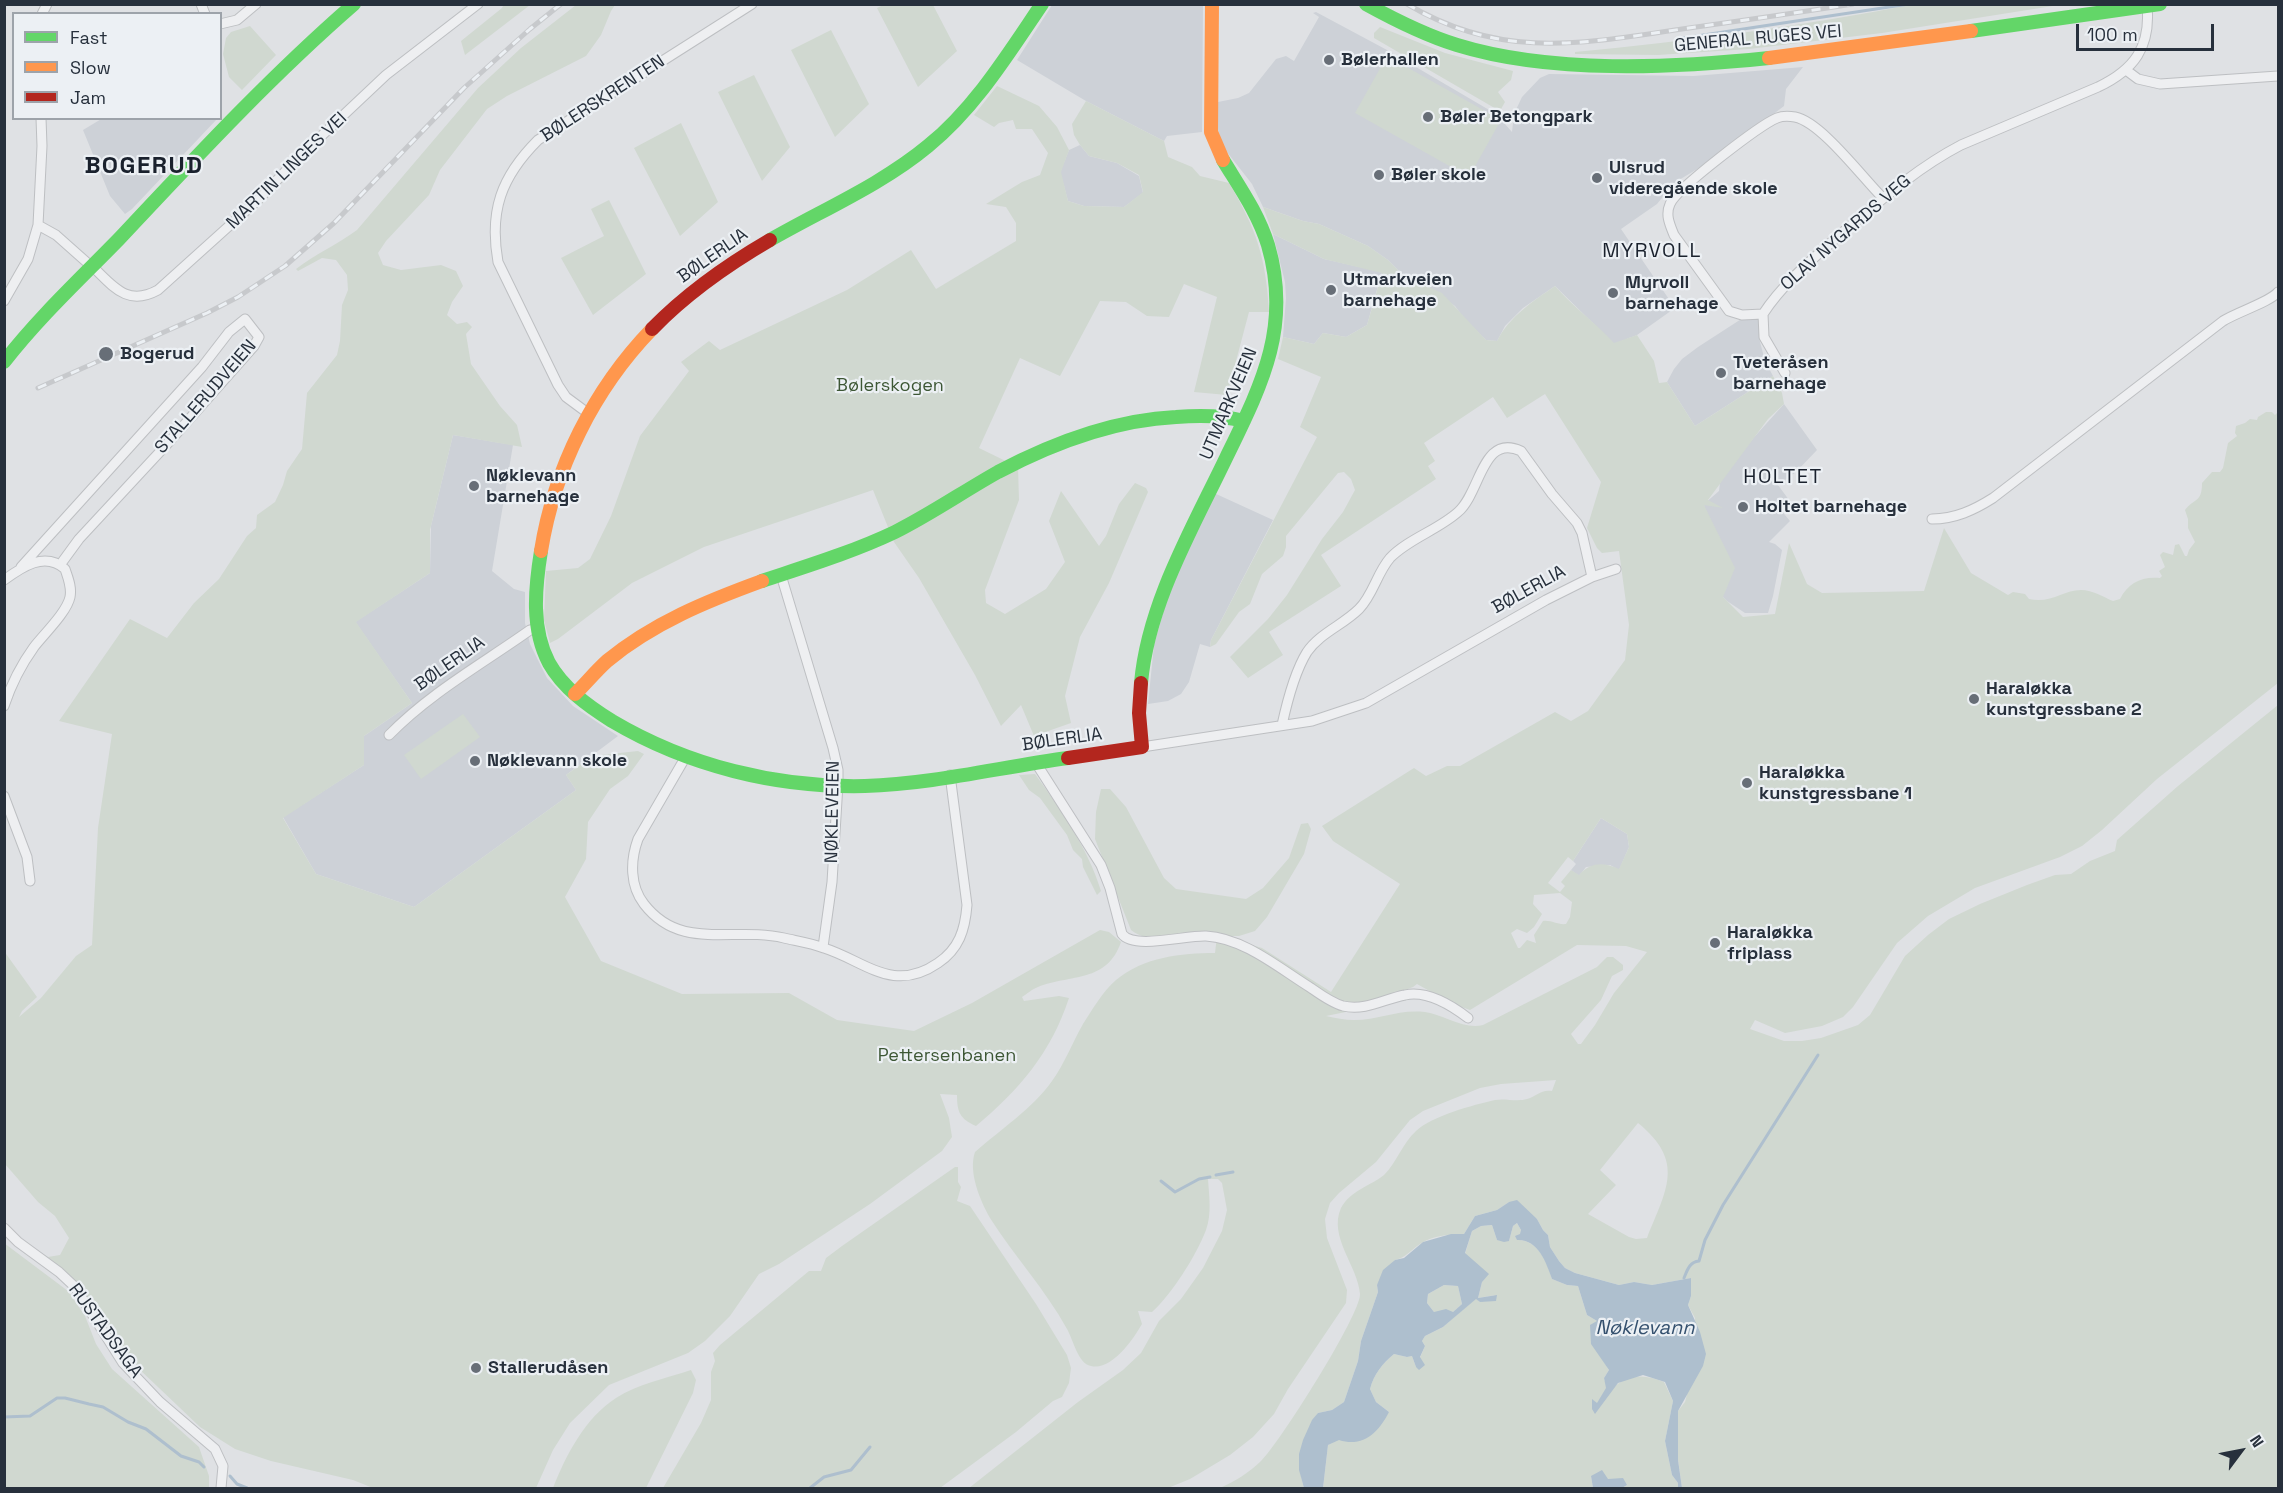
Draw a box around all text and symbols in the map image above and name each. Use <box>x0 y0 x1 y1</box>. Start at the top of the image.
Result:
legend <box>12 12 222 120</box>
scale bar <box>2079 12 2217 50</box>
street label: GENERAL RUGES VEI <box>1673 21 1843 57</box>
text: 100 m <box>2087 23 2138 46</box>
text: Fast <box>70 26 107 49</box>
place label: Bølerhallen <box>1341 49 1439 71</box>
street label: BØLERSKRENTEN <box>537 51 669 147</box>
marker: Bølerhallen <box>1322 53 1336 67</box>
text: Slow <box>70 56 111 79</box>
text: Jam <box>70 86 106 109</box>
place label: Bøler Betongpark <box>1440 106 1593 128</box>
street label: MARTIN LINGES VEI <box>222 108 352 234</box>
marker: Bøler Betongpark <box>1421 110 1435 124</box>
district label: BOGERUD <box>84 152 204 180</box>
place label: Ulsrud videregående skole <box>1609 157 1778 200</box>
place label: Bøler skole <box>1391 164 1486 186</box>
marker: Bøler skole <box>1372 168 1386 182</box>
street label: OLAV NYGARDS VEG <box>1776 170 1916 296</box>
marker: Ulsrud videregående skole <box>1590 171 1604 185</box>
street label: BØLERLIA <box>674 224 752 288</box>
district label: MYRVOLL <box>1602 240 1702 264</box>
place label: Utmarkveien barnehage <box>1343 269 1453 312</box>
place label: Myrvoll barnehage <box>1625 272 1719 314</box>
marker: Utmarkveien barnehage <box>1324 283 1338 297</box>
marker: Myrvoll barnehage <box>1606 286 1620 300</box>
street label: STALLERUDVEIEN <box>151 336 261 458</box>
place label: Bogerud <box>120 343 195 365</box>
marker: Bogerud <box>97 345 115 363</box>
street label: UTMARKVEIEN <box>1196 345 1262 463</box>
place label: Tveteråsen barnehage <box>1733 352 1828 394</box>
marker: Tveteråsen barnehage <box>1714 366 1728 380</box>
park label: Bølerskogen <box>836 375 944 397</box>
place label: Nøklevann barnehage <box>486 465 580 508</box>
district label: HOLTET <box>1743 466 1823 490</box>
marker: Nøklevann barnehage <box>467 479 481 493</box>
place label: Holtet barnehage <box>1755 496 1907 518</box>
marker: Holtet barnehage <box>1736 500 1750 514</box>
street label: BØLERLIA <box>1488 561 1570 619</box>
street label: BØLERLIA <box>411 632 489 696</box>
place label: Haraløkka kunstgressbane 2 <box>1986 678 2142 720</box>
marker: Haraløkka kunstgressbane 2 <box>1967 692 1981 706</box>
street label: BØLERLIA <box>1020 724 1104 756</box>
place label: Nøklevann skole <box>487 750 627 772</box>
marker: Nøklevann skole <box>468 754 482 768</box>
street label: NØKLEVEIEN <box>821 760 845 864</box>
place label: Haraløkka kunstgressbane 1 <box>1759 762 1912 804</box>
marker: Haraløkka kunstgressbane 1 <box>1740 776 1754 790</box>
place label: Haraløkka friplass <box>1727 922 1813 964</box>
marker: Haraløkka friplass <box>1708 936 1722 950</box>
park label: Pettersenbanen <box>878 1045 1016 1067</box>
street label: RUSTADSAGA <box>63 1279 147 1383</box>
water label: Nøklevann <box>1595 1317 1695 1341</box>
place label: Stallerudåsen <box>488 1357 608 1379</box>
marker: Stallerudåsen <box>469 1361 483 1375</box>
north arrow <box>2211 1421 2271 1481</box>
text: N <box>2245 1431 2268 1451</box>

